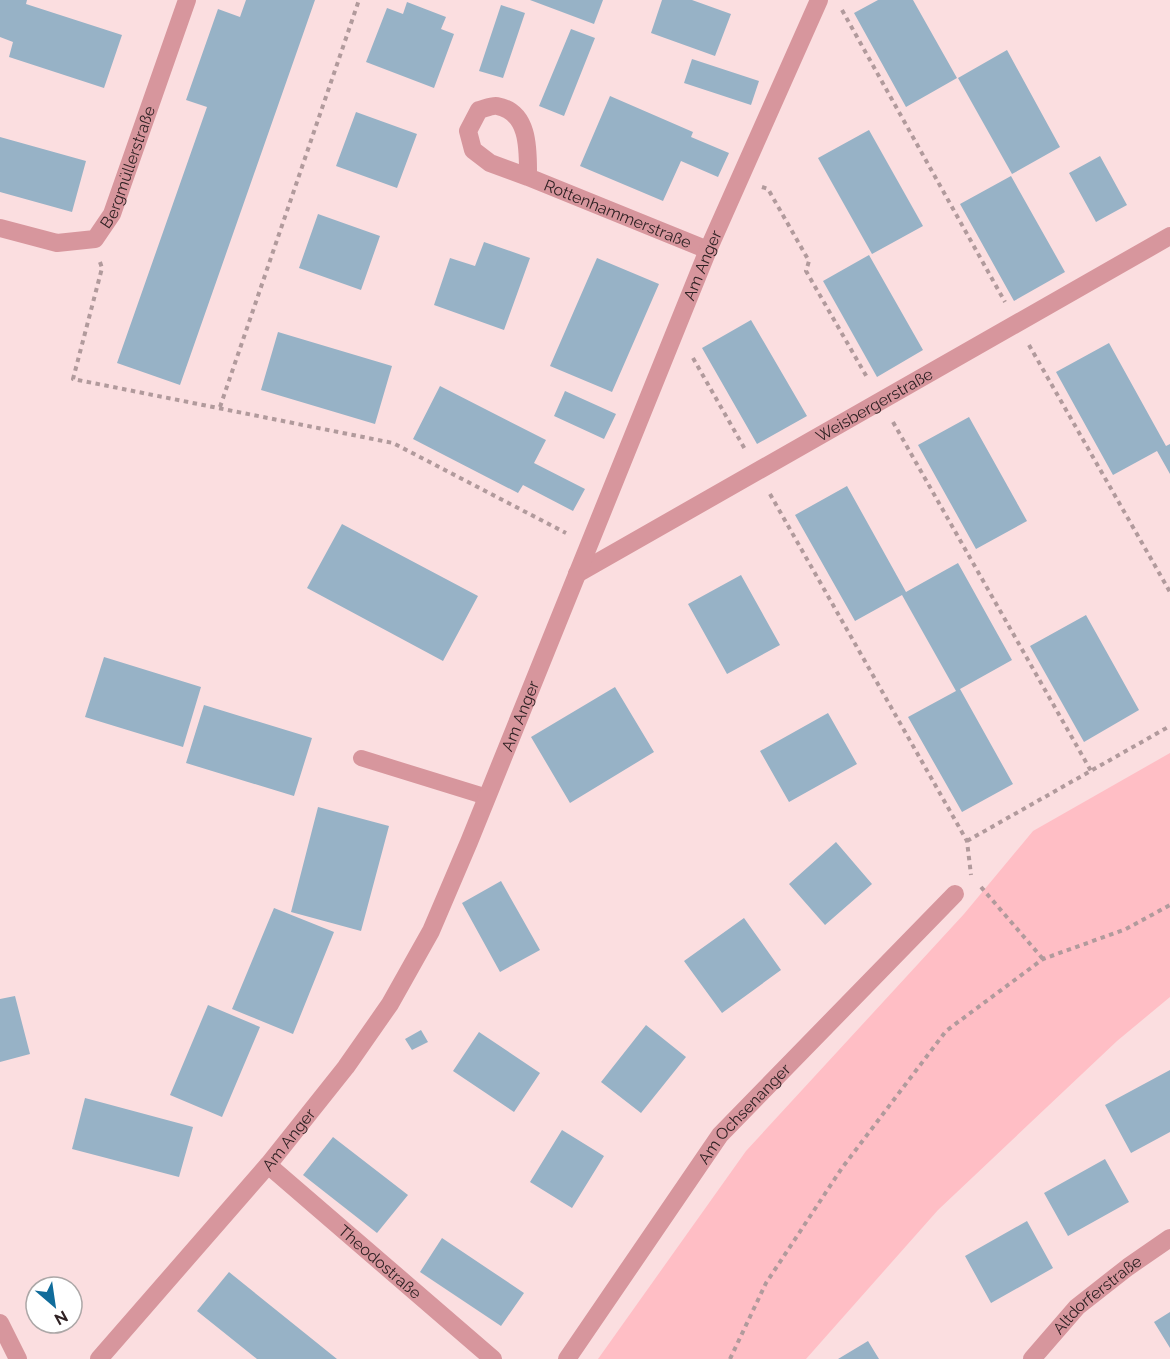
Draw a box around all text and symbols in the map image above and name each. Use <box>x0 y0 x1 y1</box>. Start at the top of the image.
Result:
street label: Bergmüllerstraße <box>96 103 159 232</box>
street label: Rottenhammerstraße <box>542 175 694 252</box>
street label: Am Anger <box>679 227 725 303</box>
street label: Weisbergerstraße <box>812 364 936 445</box>
street label: Am Anger <box>497 677 543 754</box>
street label: Am Ochsenanger <box>694 1059 794 1168</box>
street label: Am Anger <box>258 1104 319 1174</box>
street label: Theodostraße <box>335 1221 425 1303</box>
street label: Altdorferstraße <box>1049 1251 1145 1338</box>
north arrow <box>24 1275 84 1335</box>
text: N <box>51 1306 71 1329</box>

